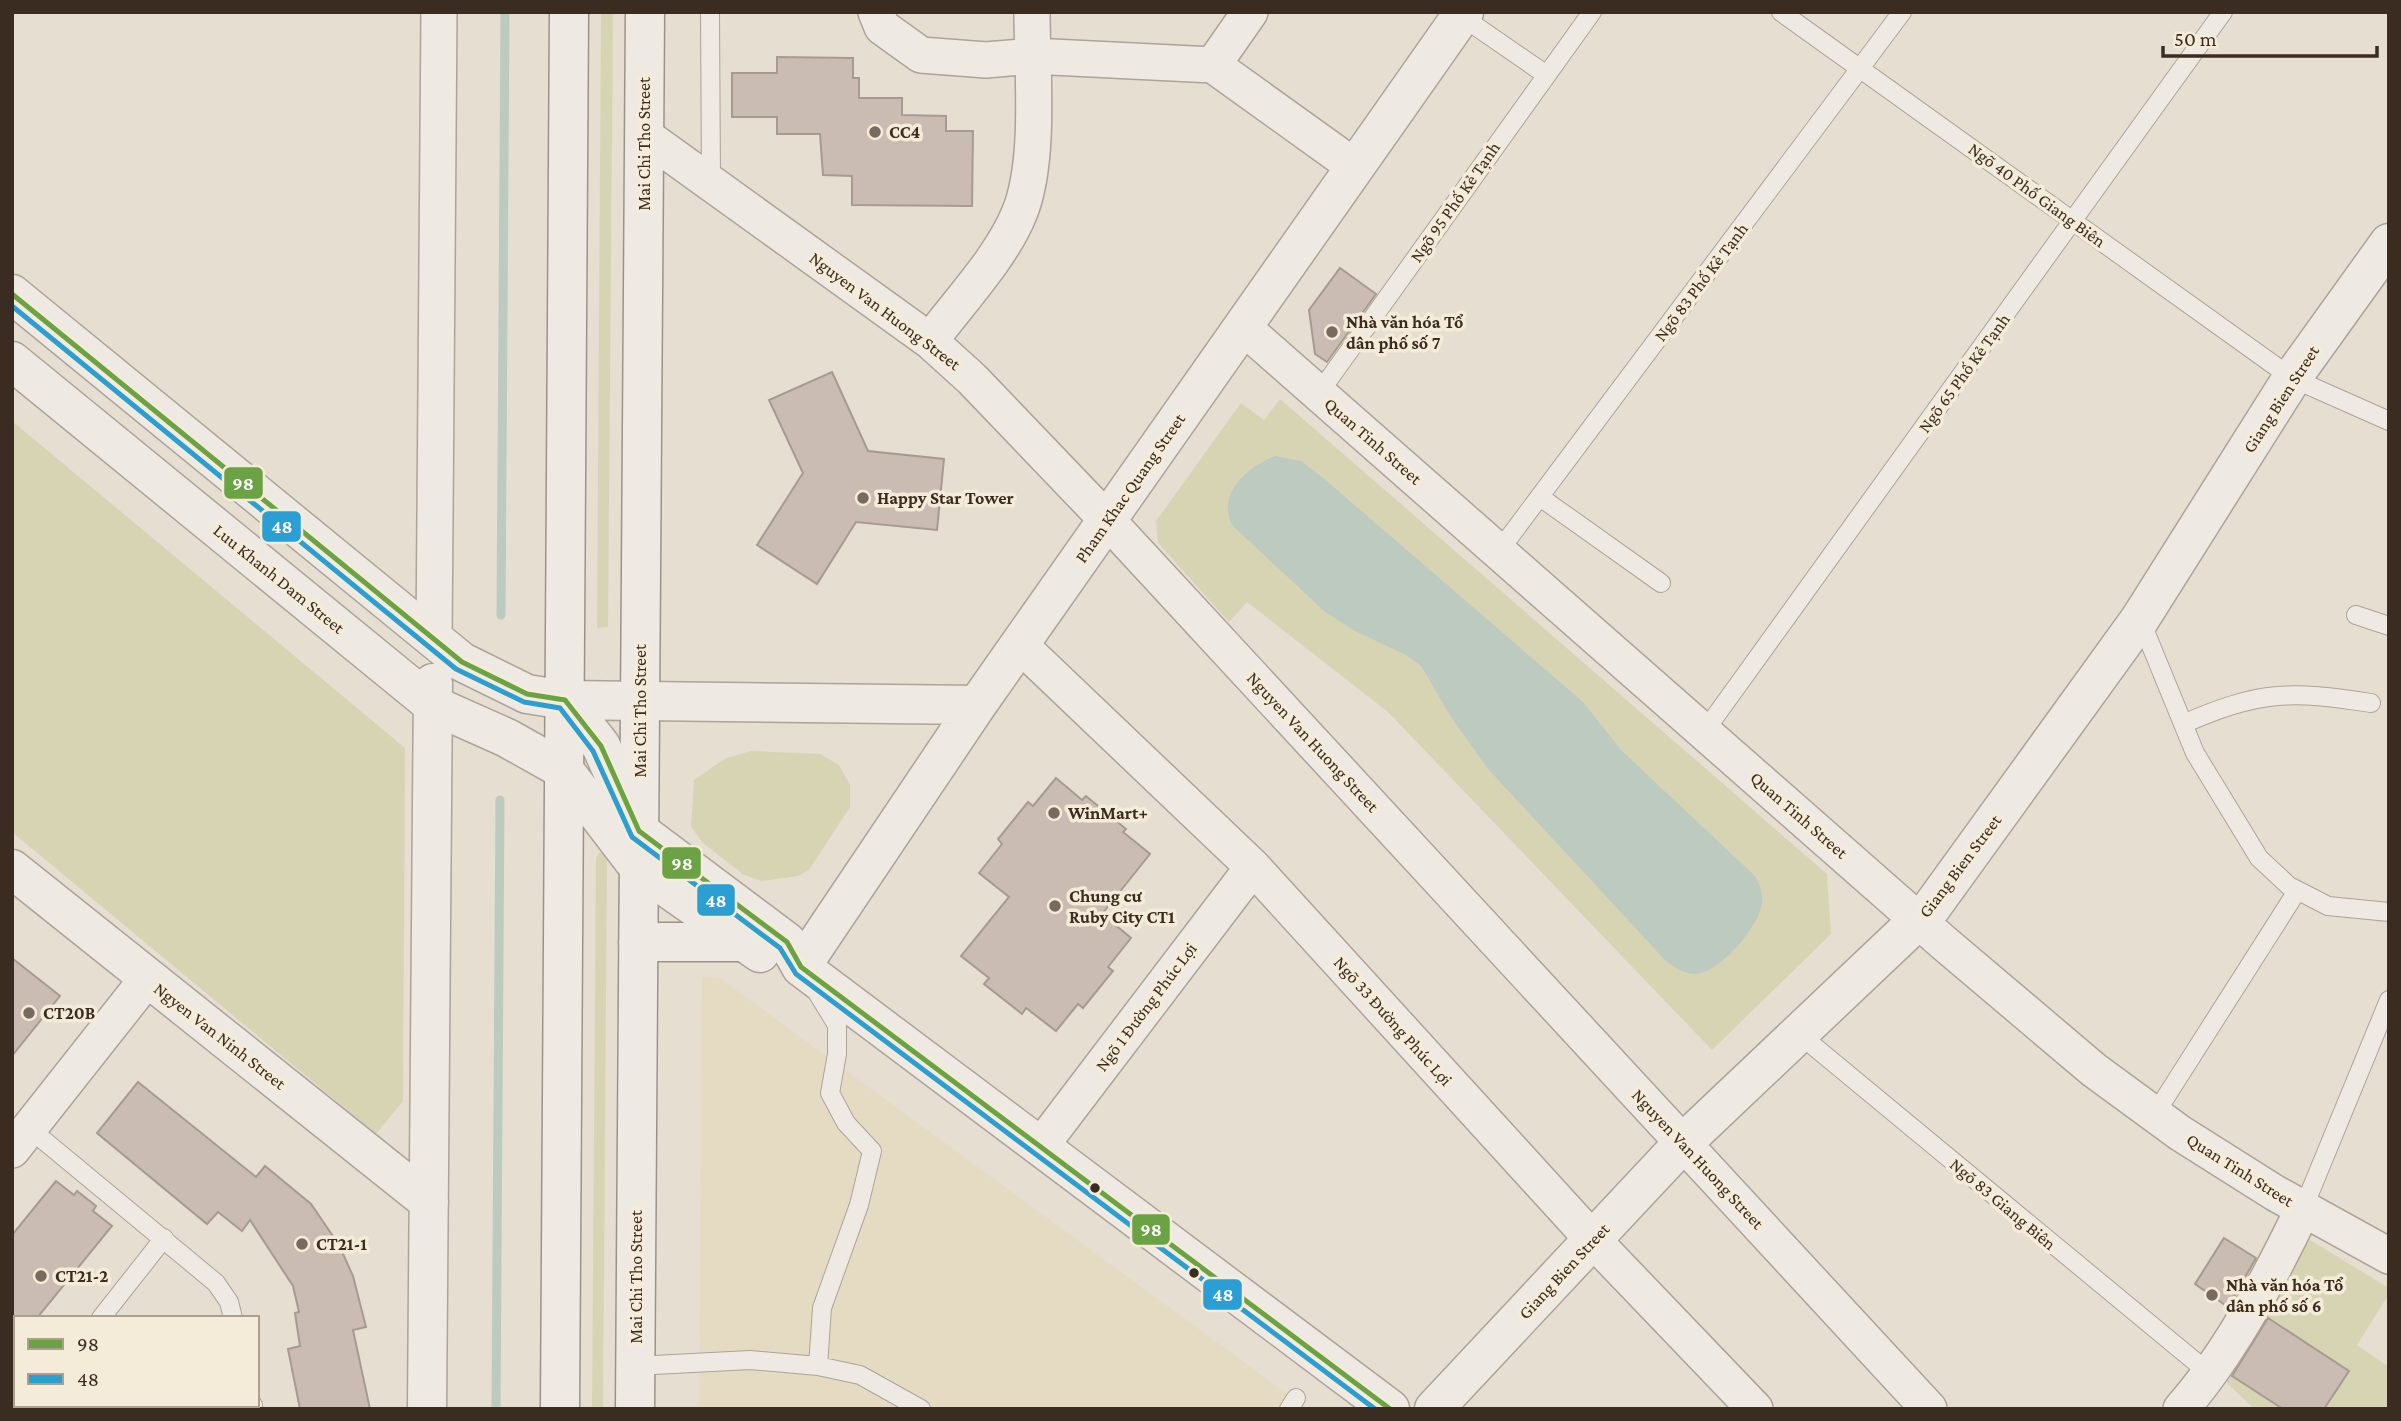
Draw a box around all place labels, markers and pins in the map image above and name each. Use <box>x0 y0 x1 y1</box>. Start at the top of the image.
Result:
place label: CC4 <box>889 122 921 142</box>
marker: CC4 <box>867 124 883 140</box>
place label: Nhà văn hóa Tổ dân phố số 7 <box>1346 312 1464 353</box>
marker: Nhà văn hóa Tổ dân phố số 7 <box>1324 324 1340 340</box>
place label: Happy Star Tower <box>877 488 1014 508</box>
marker: Happy Star Tower <box>855 490 871 506</box>
place label: WinMart+ <box>1067 803 1148 823</box>
marker: WinMart+ <box>1046 805 1062 821</box>
place label: Chung cư Ruby City CT1 <box>1069 886 1175 927</box>
marker: Chung cư Ruby City CT1 <box>1047 898 1063 914</box>
place label: CT20B <box>43 1003 95 1023</box>
marker: CT20B <box>21 1005 37 1021</box>
unlabelled marker <box>1088 1181 1102 1195</box>
place label: CT21-1 <box>316 1234 367 1254</box>
marker: CT21-1 <box>294 1236 310 1252</box>
place label: CT21-2 <box>55 1266 108 1286</box>
unlabelled marker <box>1187 1266 1201 1280</box>
marker: CT21-2 <box>33 1268 49 1284</box>
place label: Nhà văn hóa Tổ dân phố số 6 <box>2226 1275 2344 1316</box>
marker: Nhà văn hóa Tổ dân phố số 6 <box>2204 1287 2220 1303</box>

